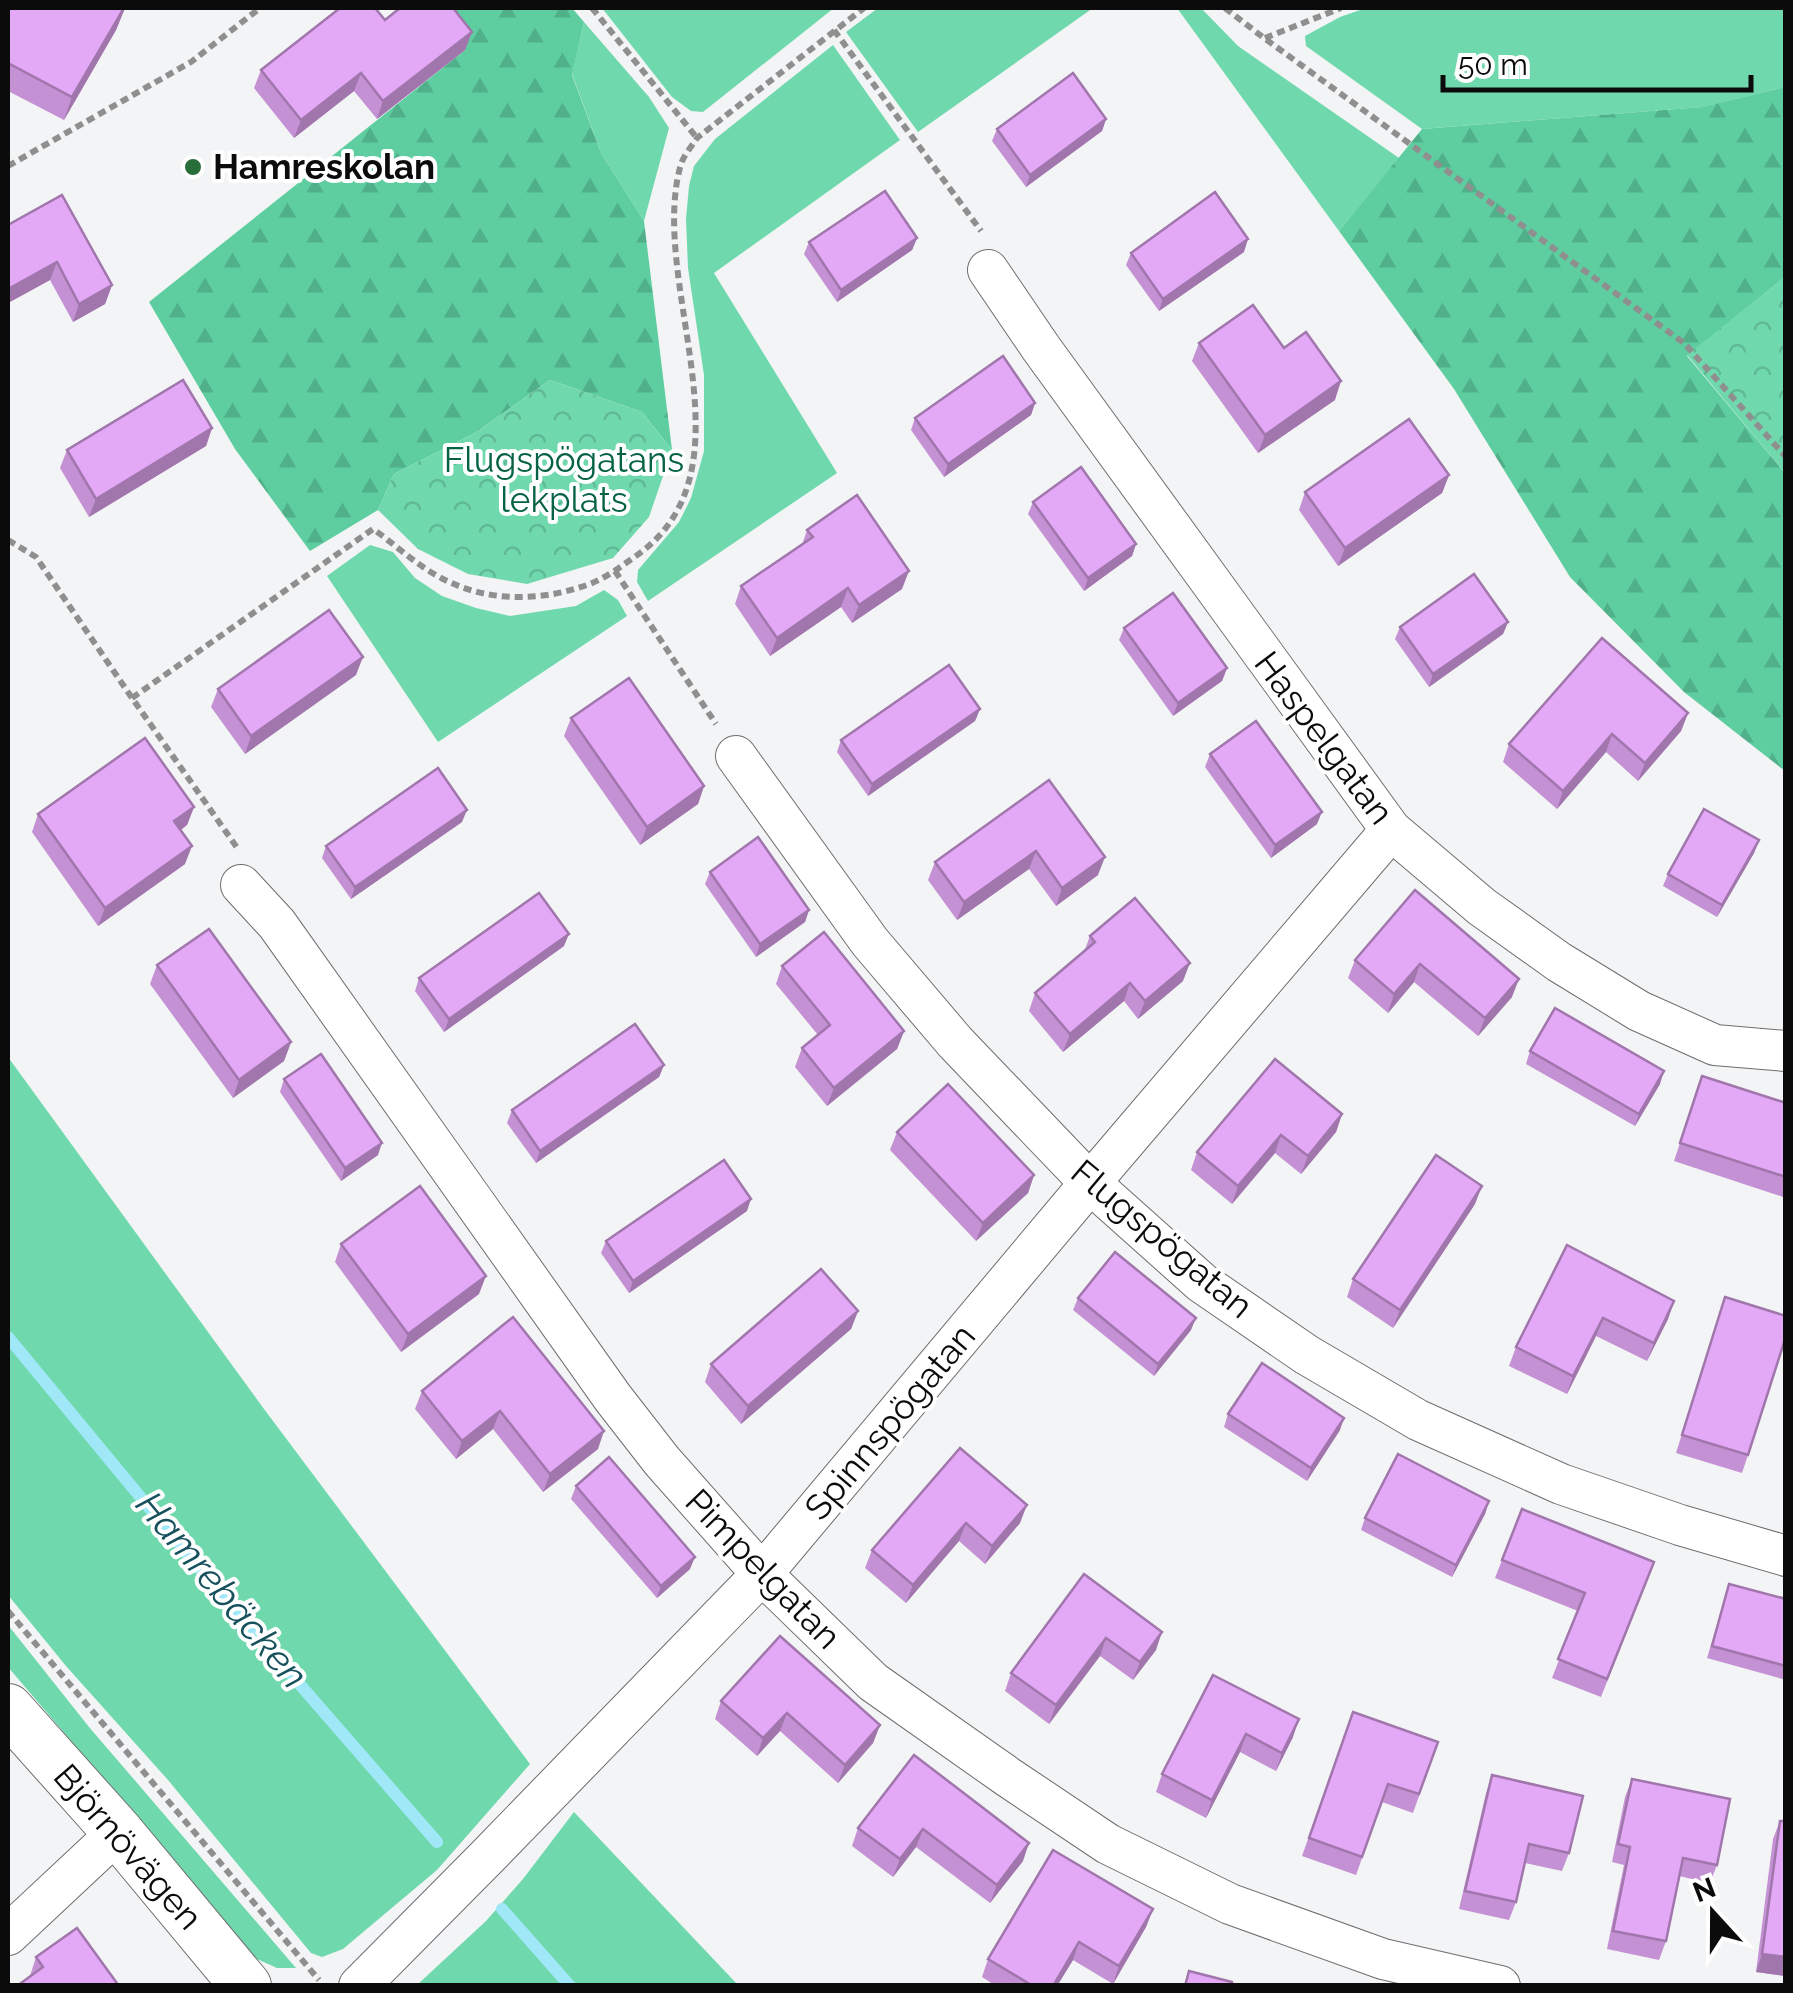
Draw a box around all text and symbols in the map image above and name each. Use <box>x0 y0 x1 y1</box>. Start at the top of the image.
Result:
scale bar <box>1443 30 1750 92</box>
text: 50 m <box>1458 47 1528 82</box>
place label: Hamreskolan <box>213 146 435 187</box>
marker: Hamreskolan <box>182 156 204 178</box>
park label: Flugspögatans lekplats <box>444 439 684 520</box>
street label: Haspelgatan <box>1246 643 1402 832</box>
street label: Flugspögatan <box>1063 1151 1261 1326</box>
street label: Spinnspögatan <box>796 1316 983 1528</box>
street label: Pimpelgatan <box>677 1481 849 1657</box>
water label: Hamrebäcken <box>127 1482 318 1697</box>
street label: Björnövägen <box>46 1756 211 1937</box>
north arrow <box>1663 1863 1763 1963</box>
text: N <box>1688 1871 1720 1909</box>

